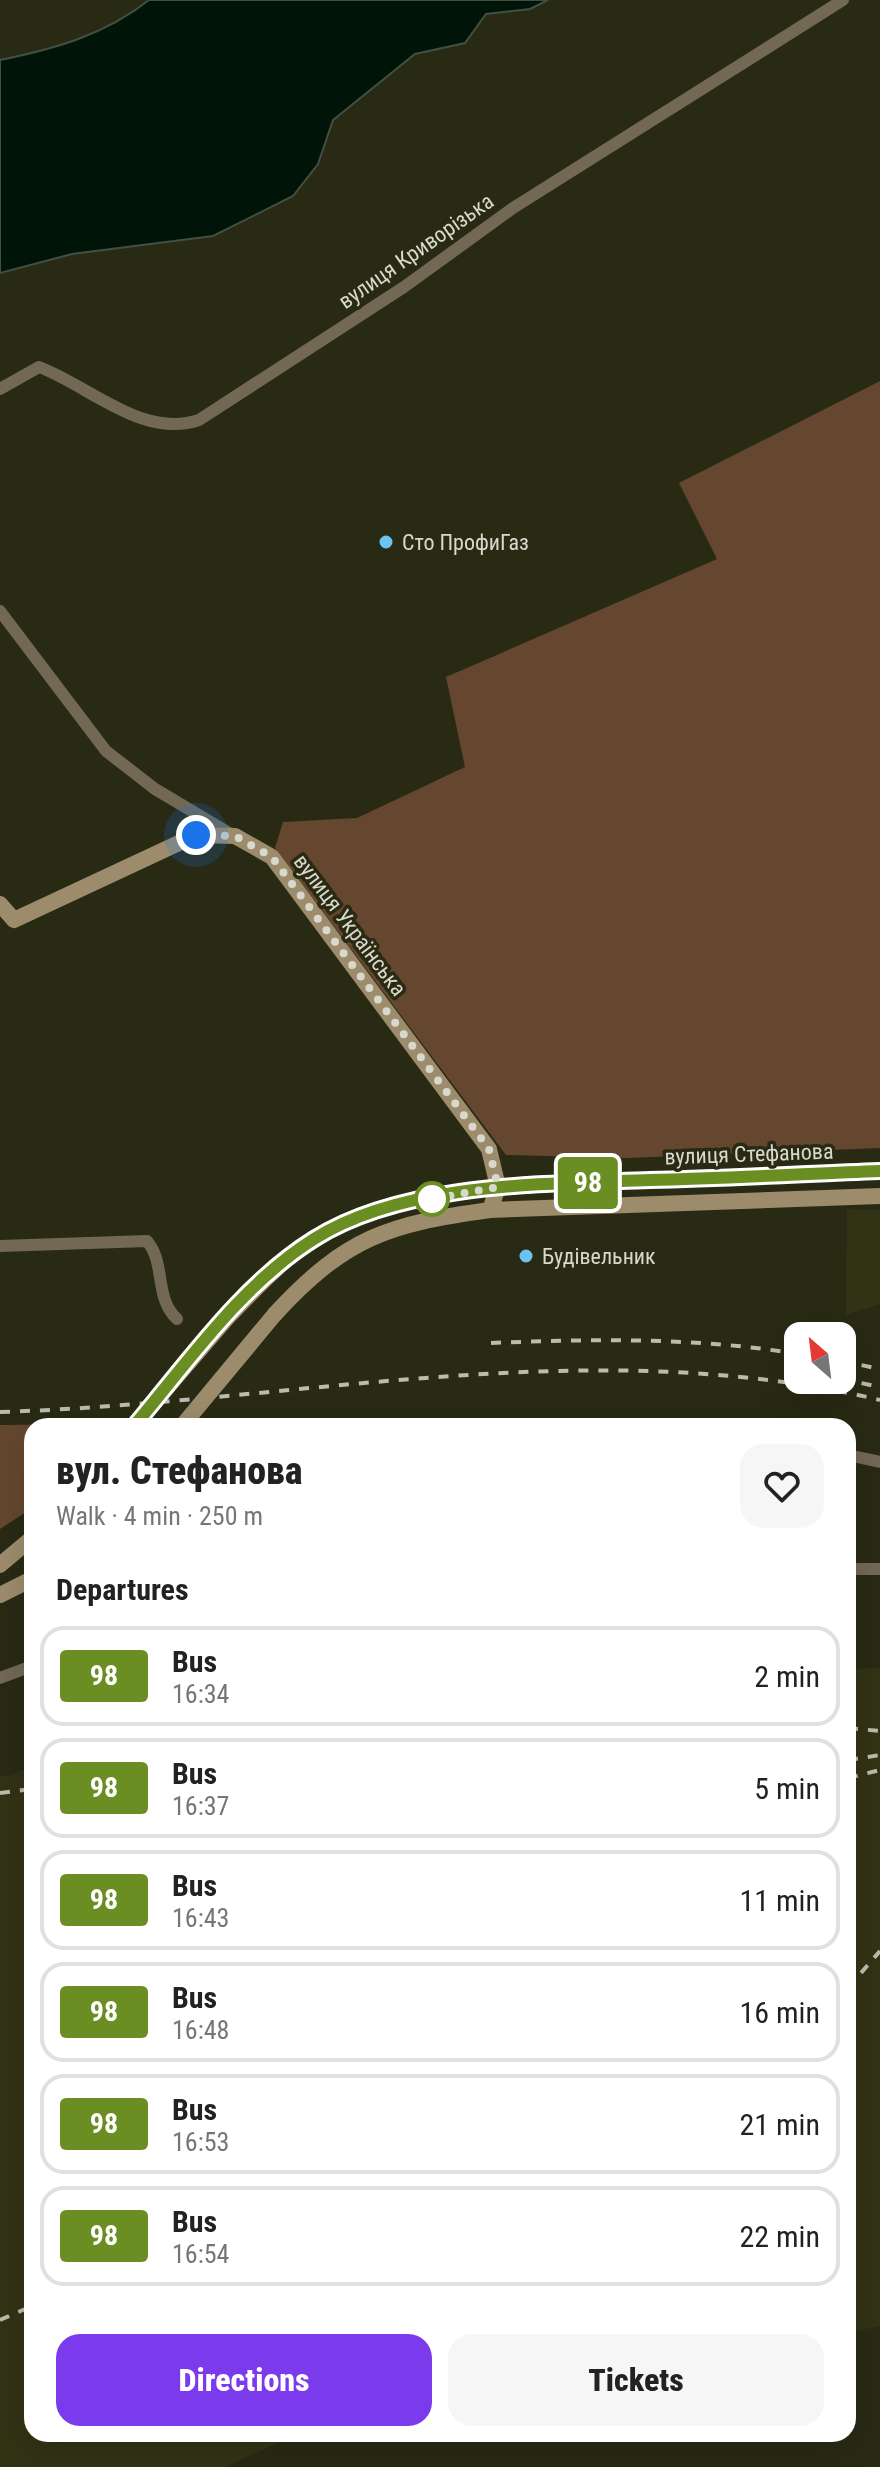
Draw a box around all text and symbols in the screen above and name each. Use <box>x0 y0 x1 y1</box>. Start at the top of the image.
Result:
street label: вулиця Криворізька <box>334 188 498 314</box>
place label: Сто ПрофиГаз <box>402 530 529 555</box>
marker: Сто ПрофиГаз <box>377 533 395 551</box>
your location <box>176 815 216 855</box>
street label: вулиця Українська <box>289 849 411 1001</box>
street label: вулиця Стефанова <box>664 1139 834 1169</box>
line badge: 98 <box>552 1157 624 1209</box>
text: 98 <box>574 1166 602 1199</box>
unlabelled marker <box>415 1182 449 1216</box>
place label: Будівельник <box>542 1244 656 1269</box>
marker: Будівельник <box>517 1247 535 1265</box>
north arrow <box>784 1322 856 1394</box>
map controls <box>784 1322 856 1394</box>
button: heart <box>740 1444 824 1528</box>
text: вул. Стефанова <box>56 1449 303 1493</box>
text: Walk · 4 min · 250 m <box>56 1501 263 1531</box>
text: Departures <box>56 1572 189 1607</box>
text: Bus <box>172 1644 217 1679</box>
text: 98 <box>90 1659 118 1692</box>
text: 2 min <box>754 1659 820 1694</box>
text: 16:34 <box>172 1679 229 1709</box>
text: Bus <box>172 1756 217 1791</box>
text: 98 <box>90 1771 118 1804</box>
text: 5 min <box>754 1771 820 1806</box>
text: 16:37 <box>172 1791 229 1821</box>
text: Bus <box>172 1868 217 1903</box>
text: 98 <box>90 1883 118 1916</box>
text: 11 min <box>739 1883 820 1918</box>
text: 16:43 <box>172 1903 229 1933</box>
text: Bus <box>172 1980 217 2015</box>
text: 98 <box>90 1995 118 2028</box>
text: 16 min <box>739 1995 820 2030</box>
text: 16:48 <box>172 2015 229 2045</box>
text: Bus <box>172 2092 217 2127</box>
text: 98 <box>90 2107 118 2140</box>
text: 21 min <box>739 2107 820 2142</box>
text: 16:53 <box>172 2127 229 2157</box>
text: Bus <box>172 2204 217 2239</box>
text: 98 <box>90 2219 118 2252</box>
text: 22 min <box>739 2219 820 2254</box>
text: 16:54 <box>172 2239 229 2269</box>
button: Directions <box>56 2334 432 2426</box>
button: Tickets <box>448 2334 824 2426</box>

